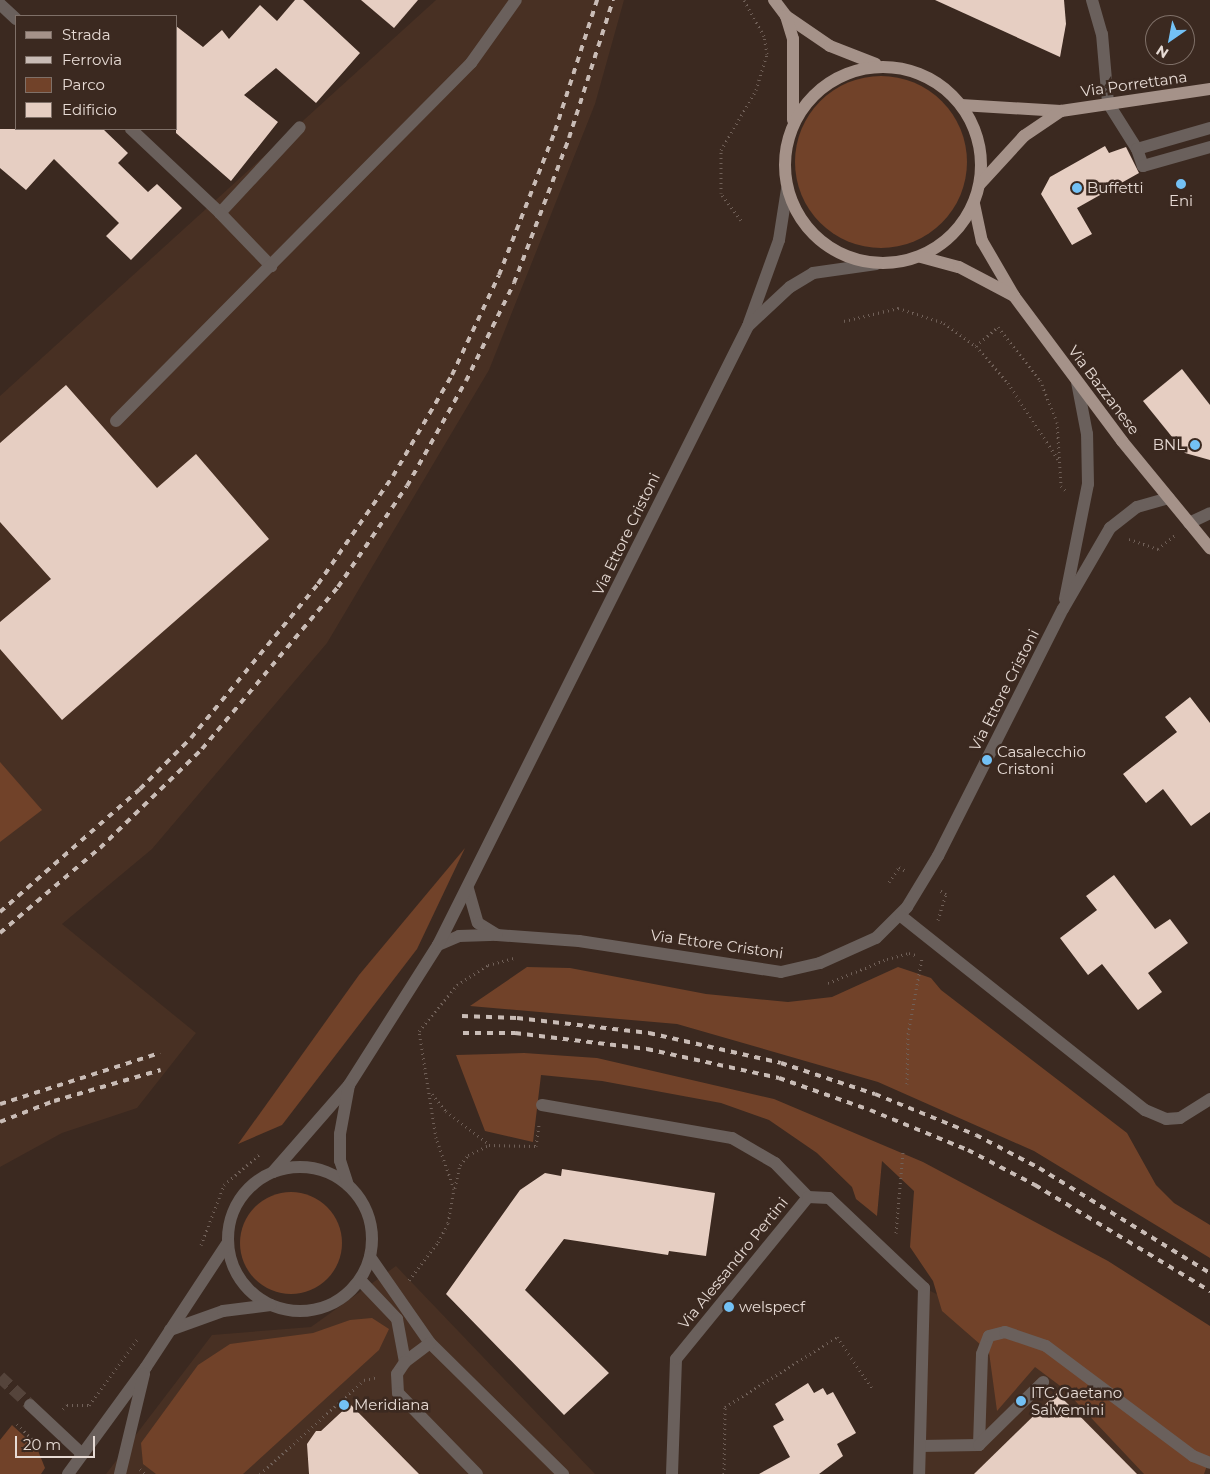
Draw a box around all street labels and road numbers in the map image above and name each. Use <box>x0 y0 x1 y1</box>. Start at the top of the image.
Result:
street label: Via Porrettana <box>1080 68 1188 100</box>
street label: Via Bazzanese <box>1065 342 1143 438</box>
street label: Via Ettore Cristoni <box>589 470 663 598</box>
street label: Via Ettore Cristoni <box>966 626 1042 754</box>
street label: Via Ettore Cristoni <box>649 926 785 962</box>
street label: Via Alessandro Pertini <box>674 1194 792 1332</box>

